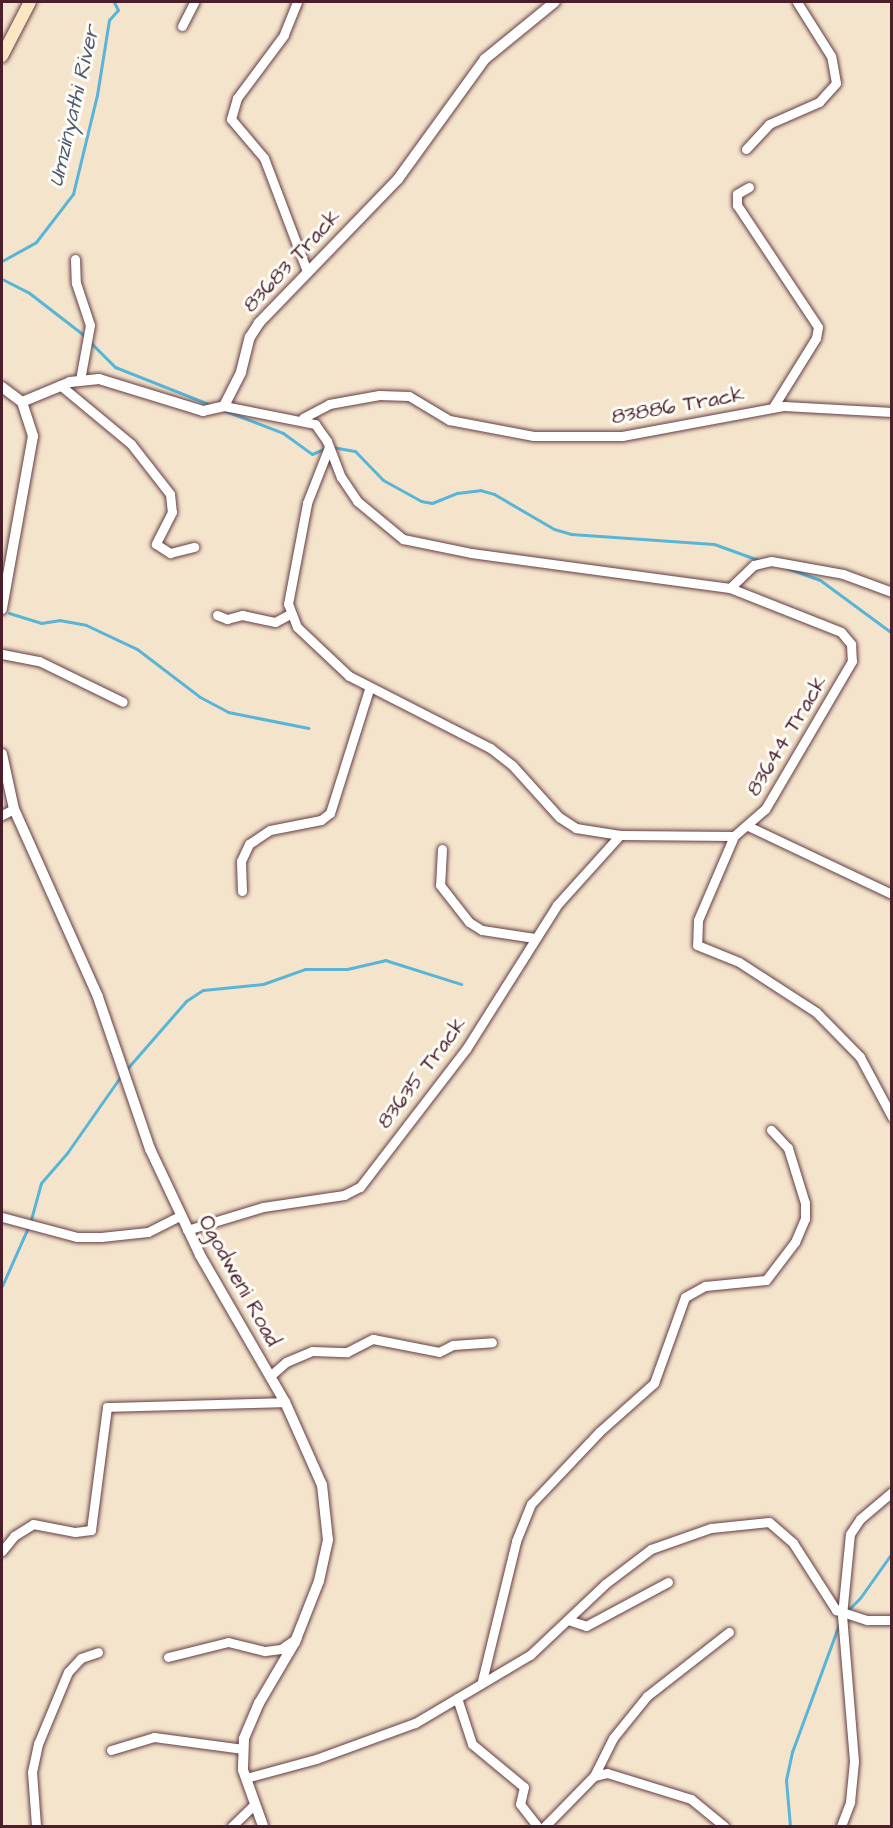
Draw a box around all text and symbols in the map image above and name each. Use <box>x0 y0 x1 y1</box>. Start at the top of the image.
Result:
water label: Umzinyathi River <box>43 23 105 189</box>
street label: 83683 Track <box>238 204 346 318</box>
street label: 83886 Track <box>610 382 746 430</box>
street label: 83644 Track <box>741 671 833 801</box>
street label: 83635 Track <box>372 1012 472 1134</box>
street label: Ogodweni Road <box>193 1211 285 1351</box>

